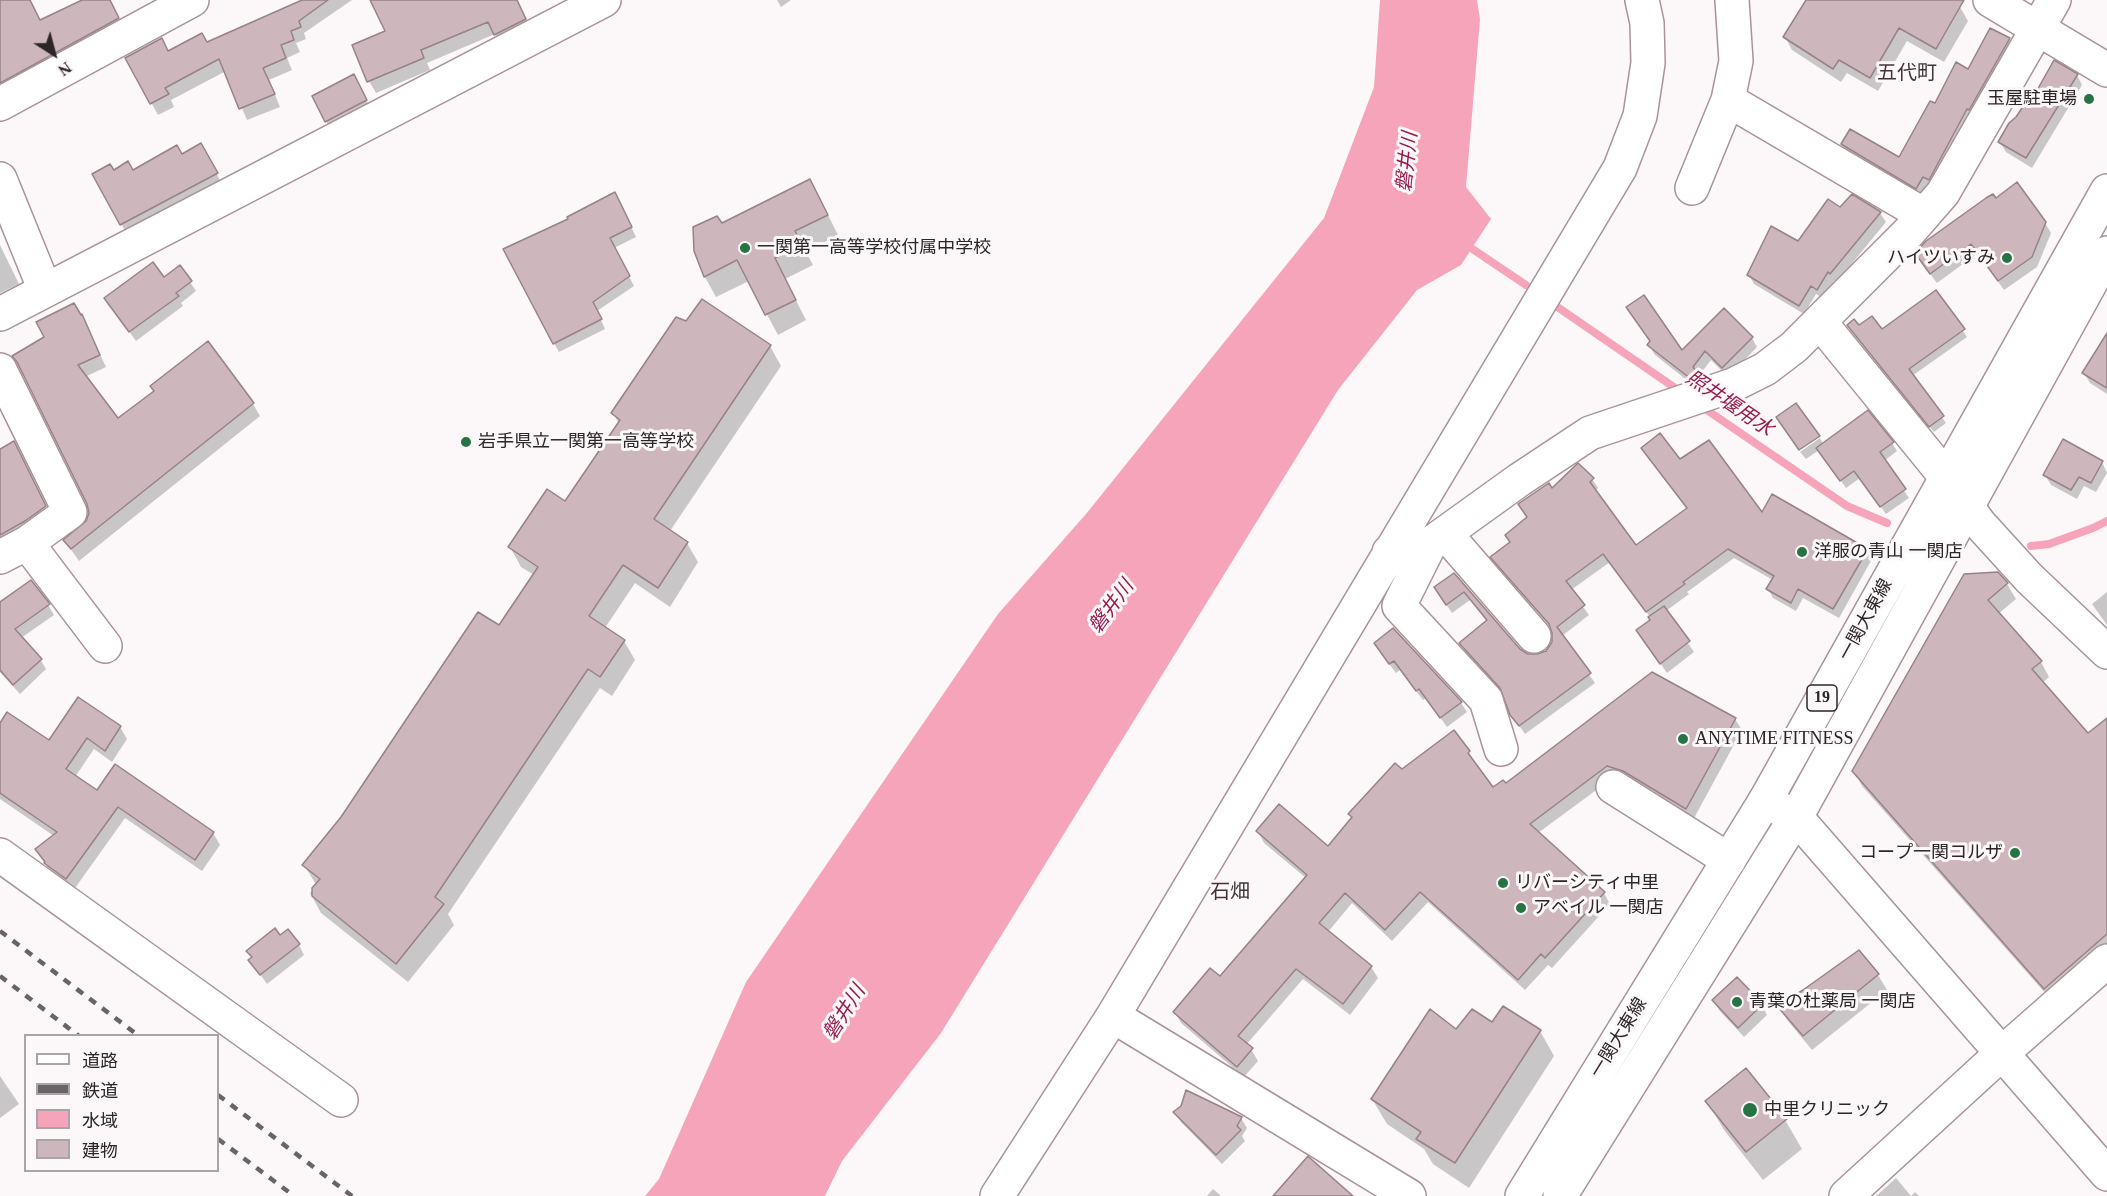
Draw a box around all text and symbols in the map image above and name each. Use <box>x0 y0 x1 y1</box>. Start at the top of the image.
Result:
north arrow <box>24 24 84 84</box>
text: N <box>55 59 75 79</box>
district label: 五代町 <box>1877 62 1937 86</box>
place label: 玉屋駐車場 <box>1987 88 2077 110</box>
marker: 玉屋駐車場 <box>2082 92 2096 106</box>
water label: 磐井川 <box>1393 131 1423 193</box>
place label: 一関第一高等学校付属中学校 <box>757 237 991 259</box>
marker: 一関第一高等学校付属中学校 <box>738 241 752 255</box>
place label: ハイツいすみ <box>1887 247 1995 269</box>
marker: ハイツいすみ <box>2000 251 2014 265</box>
water label: 照井堰用水 <box>1681 366 1777 442</box>
place label: 岩手県立一関第一高等学校 <box>478 431 694 453</box>
marker: 岩手県立一関第一高等学校 <box>459 435 473 449</box>
place label: 洋服の青山 一関店 <box>1814 541 1962 563</box>
marker: 洋服の青山 一関店 <box>1795 545 1809 559</box>
street label: 一関大東線 <box>1835 575 1897 665</box>
water label: 磐井川 <box>1085 576 1139 638</box>
road number: 19 <box>1807 685 1837 711</box>
place label: ANYTIME FITNESS <box>1695 728 1854 750</box>
marker: ANYTIME FITNESS <box>1676 732 1690 746</box>
place label: コープ一関コルザ <box>1859 842 2003 864</box>
marker: コープ一関コルザ <box>2008 846 2022 860</box>
place label: リバーシティ中里 <box>1515 872 1659 894</box>
marker: リバーシティ中里 <box>1496 876 1510 890</box>
district label: 石畑 <box>1210 881 1250 905</box>
place label: アベイル 一関店 <box>1533 897 1663 919</box>
marker: アベイル 一関店 <box>1514 901 1528 915</box>
water label: 磐井川 <box>819 981 871 1045</box>
place label: 青葉の杜薬局 一関店 <box>1749 991 1915 1013</box>
street label: 一関大東線 <box>1586 994 1652 1082</box>
marker: 青葉の杜薬局 一関店 <box>1730 995 1744 1009</box>
legend <box>24 1034 219 1172</box>
text: 道路 <box>82 1051 118 1071</box>
text: 鉄道 <box>82 1081 118 1101</box>
place label: 中里クリニック <box>1764 1099 1890 1121</box>
marker: 中里クリニック <box>1741 1101 1759 1119</box>
text: 水域 <box>82 1111 118 1131</box>
text: 建物 <box>82 1141 118 1161</box>

